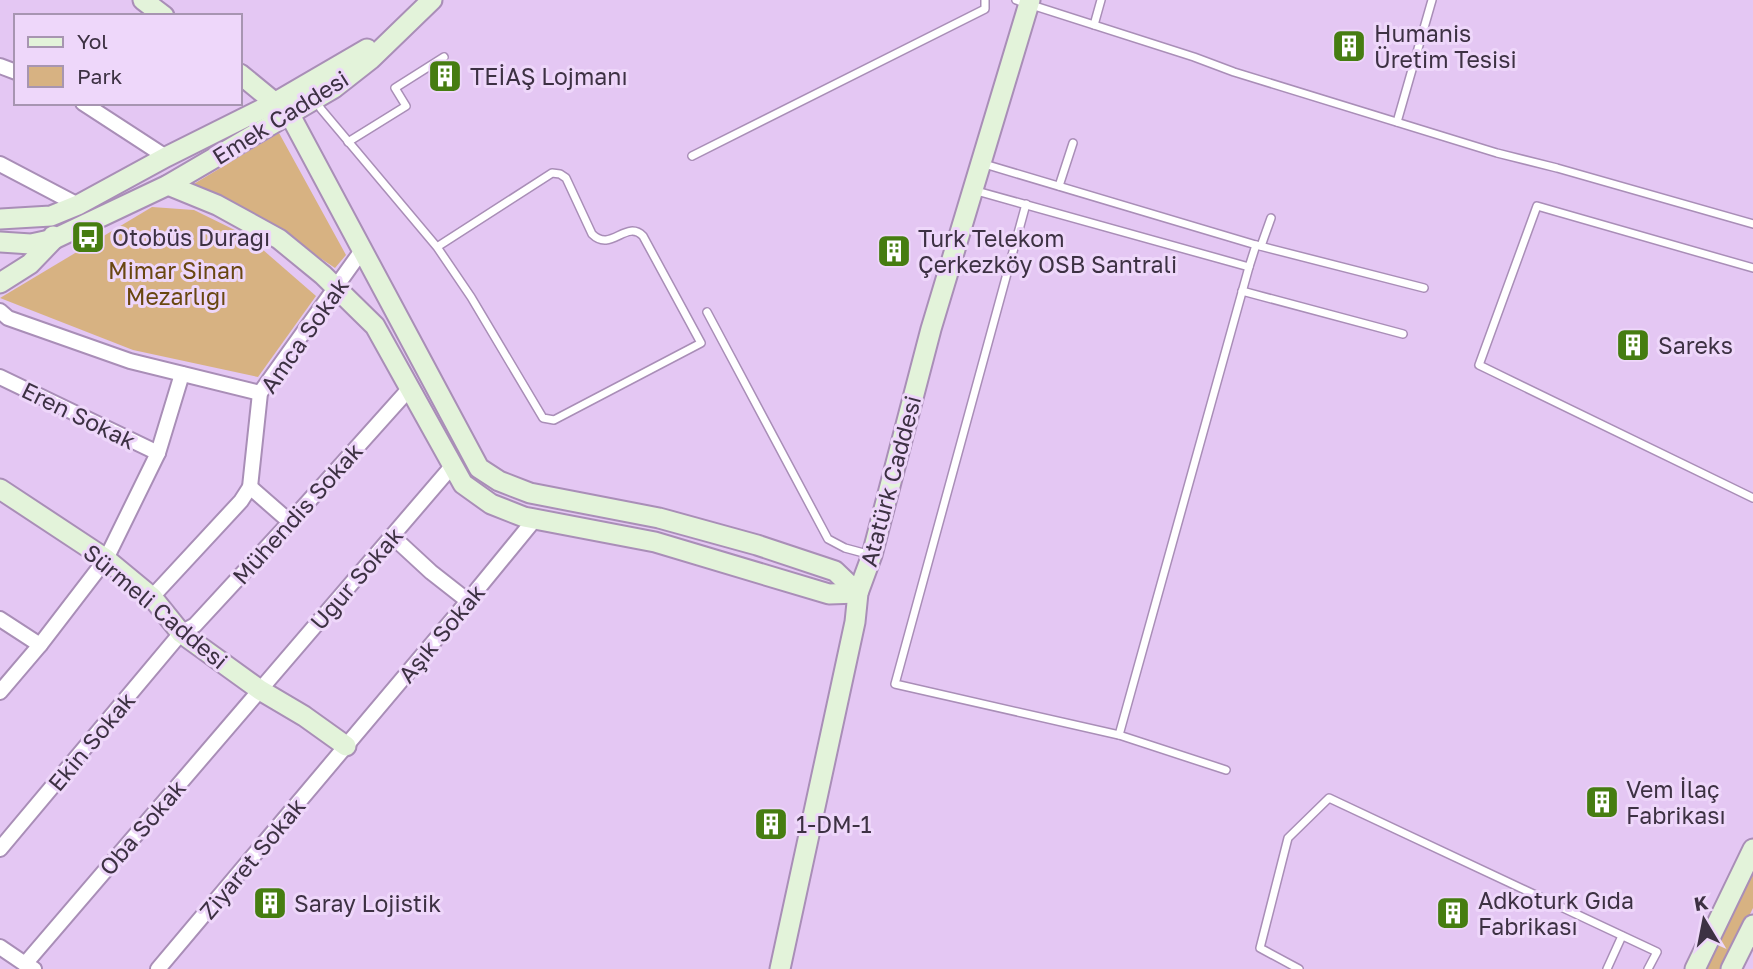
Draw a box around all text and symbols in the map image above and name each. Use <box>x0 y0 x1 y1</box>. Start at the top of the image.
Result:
legend <box>14 14 242 105</box>
place label: Humanis Üretim Tesisi <box>1374 19 1517 73</box>
building icon: Humanis Üretim Tesisi <box>1330 27 1368 65</box>
text: Yol <box>77 28 108 54</box>
building icon: TEİAŞ Lojmanı <box>426 57 464 95</box>
place label: TEİAŞ Lojmanı <box>470 62 628 90</box>
text: Park <box>77 63 123 89</box>
street label: Emek Caddesi <box>207 64 353 170</box>
bus stop icon: Otobüs Durağı <box>69 218 107 256</box>
place label: Otobüs Durağı <box>112 223 270 251</box>
place label: Turk Telekom Çerkezköy OSB Santrali <box>918 224 1177 278</box>
building icon: Turk Telekom Çerkezköy OSB Santrali <box>875 232 913 270</box>
park label: Mimar Sinan Mezarlığı <box>108 256 244 310</box>
street label: Amca Sokak <box>254 272 354 398</box>
building icon: Sareks <box>1614 326 1652 364</box>
place label: Sareks <box>1658 331 1733 359</box>
street label: Eren Sokak <box>17 375 141 455</box>
street label: Atatürk Caddesi <box>854 392 926 570</box>
street label: Mühendis Sokak <box>226 436 368 590</box>
street label: Uğur Sokak <box>304 521 408 635</box>
street label: Sürmeli Caddesi <box>78 538 234 674</box>
street label: Aşık Sokak <box>392 578 490 688</box>
street label: Ekin Sokak <box>42 686 140 796</box>
street label: Oba Sokak <box>93 774 191 880</box>
place label: Vem İlaç Fabrikası <box>1626 775 1726 829</box>
building icon: Vem İlaç Fabrikası <box>1583 783 1621 821</box>
street label: Ziyaret Sokak <box>193 792 311 924</box>
building icon: 1-DM-1 <box>752 805 790 843</box>
place label: 1-DM-1 <box>796 810 872 838</box>
building icon: Saray Lojistik <box>251 884 289 922</box>
north arrow <box>1669 885 1739 955</box>
place label: Adkoturk Gıda Fabrikası <box>1478 886 1634 940</box>
place label: Saray Lojistik <box>294 889 441 917</box>
text: K <box>1692 890 1710 915</box>
building icon: Adkoturk Gıda Fabrikası <box>1434 894 1472 932</box>

